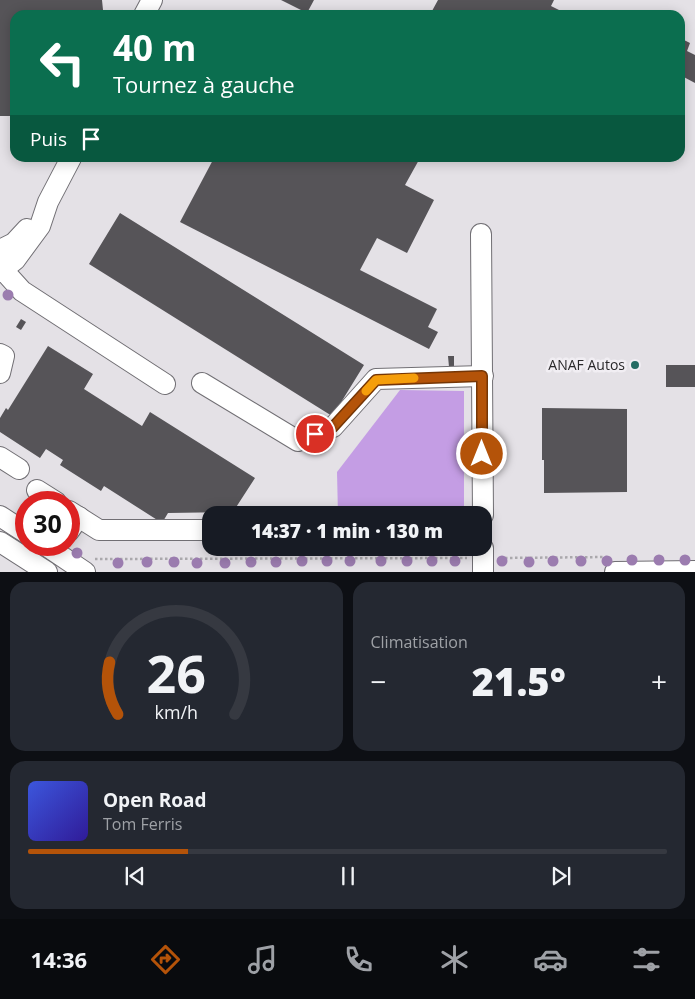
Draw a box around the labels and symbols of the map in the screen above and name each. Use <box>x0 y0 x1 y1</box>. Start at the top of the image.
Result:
place label: ANAF Autos <box>548 355 625 374</box>
marker: ANAF Autos <box>629 359 641 371</box>
pin <box>294 413 336 455</box>
position arrow <box>455 427 507 479</box>
speed limit sign: 30 <box>15 491 80 556</box>

